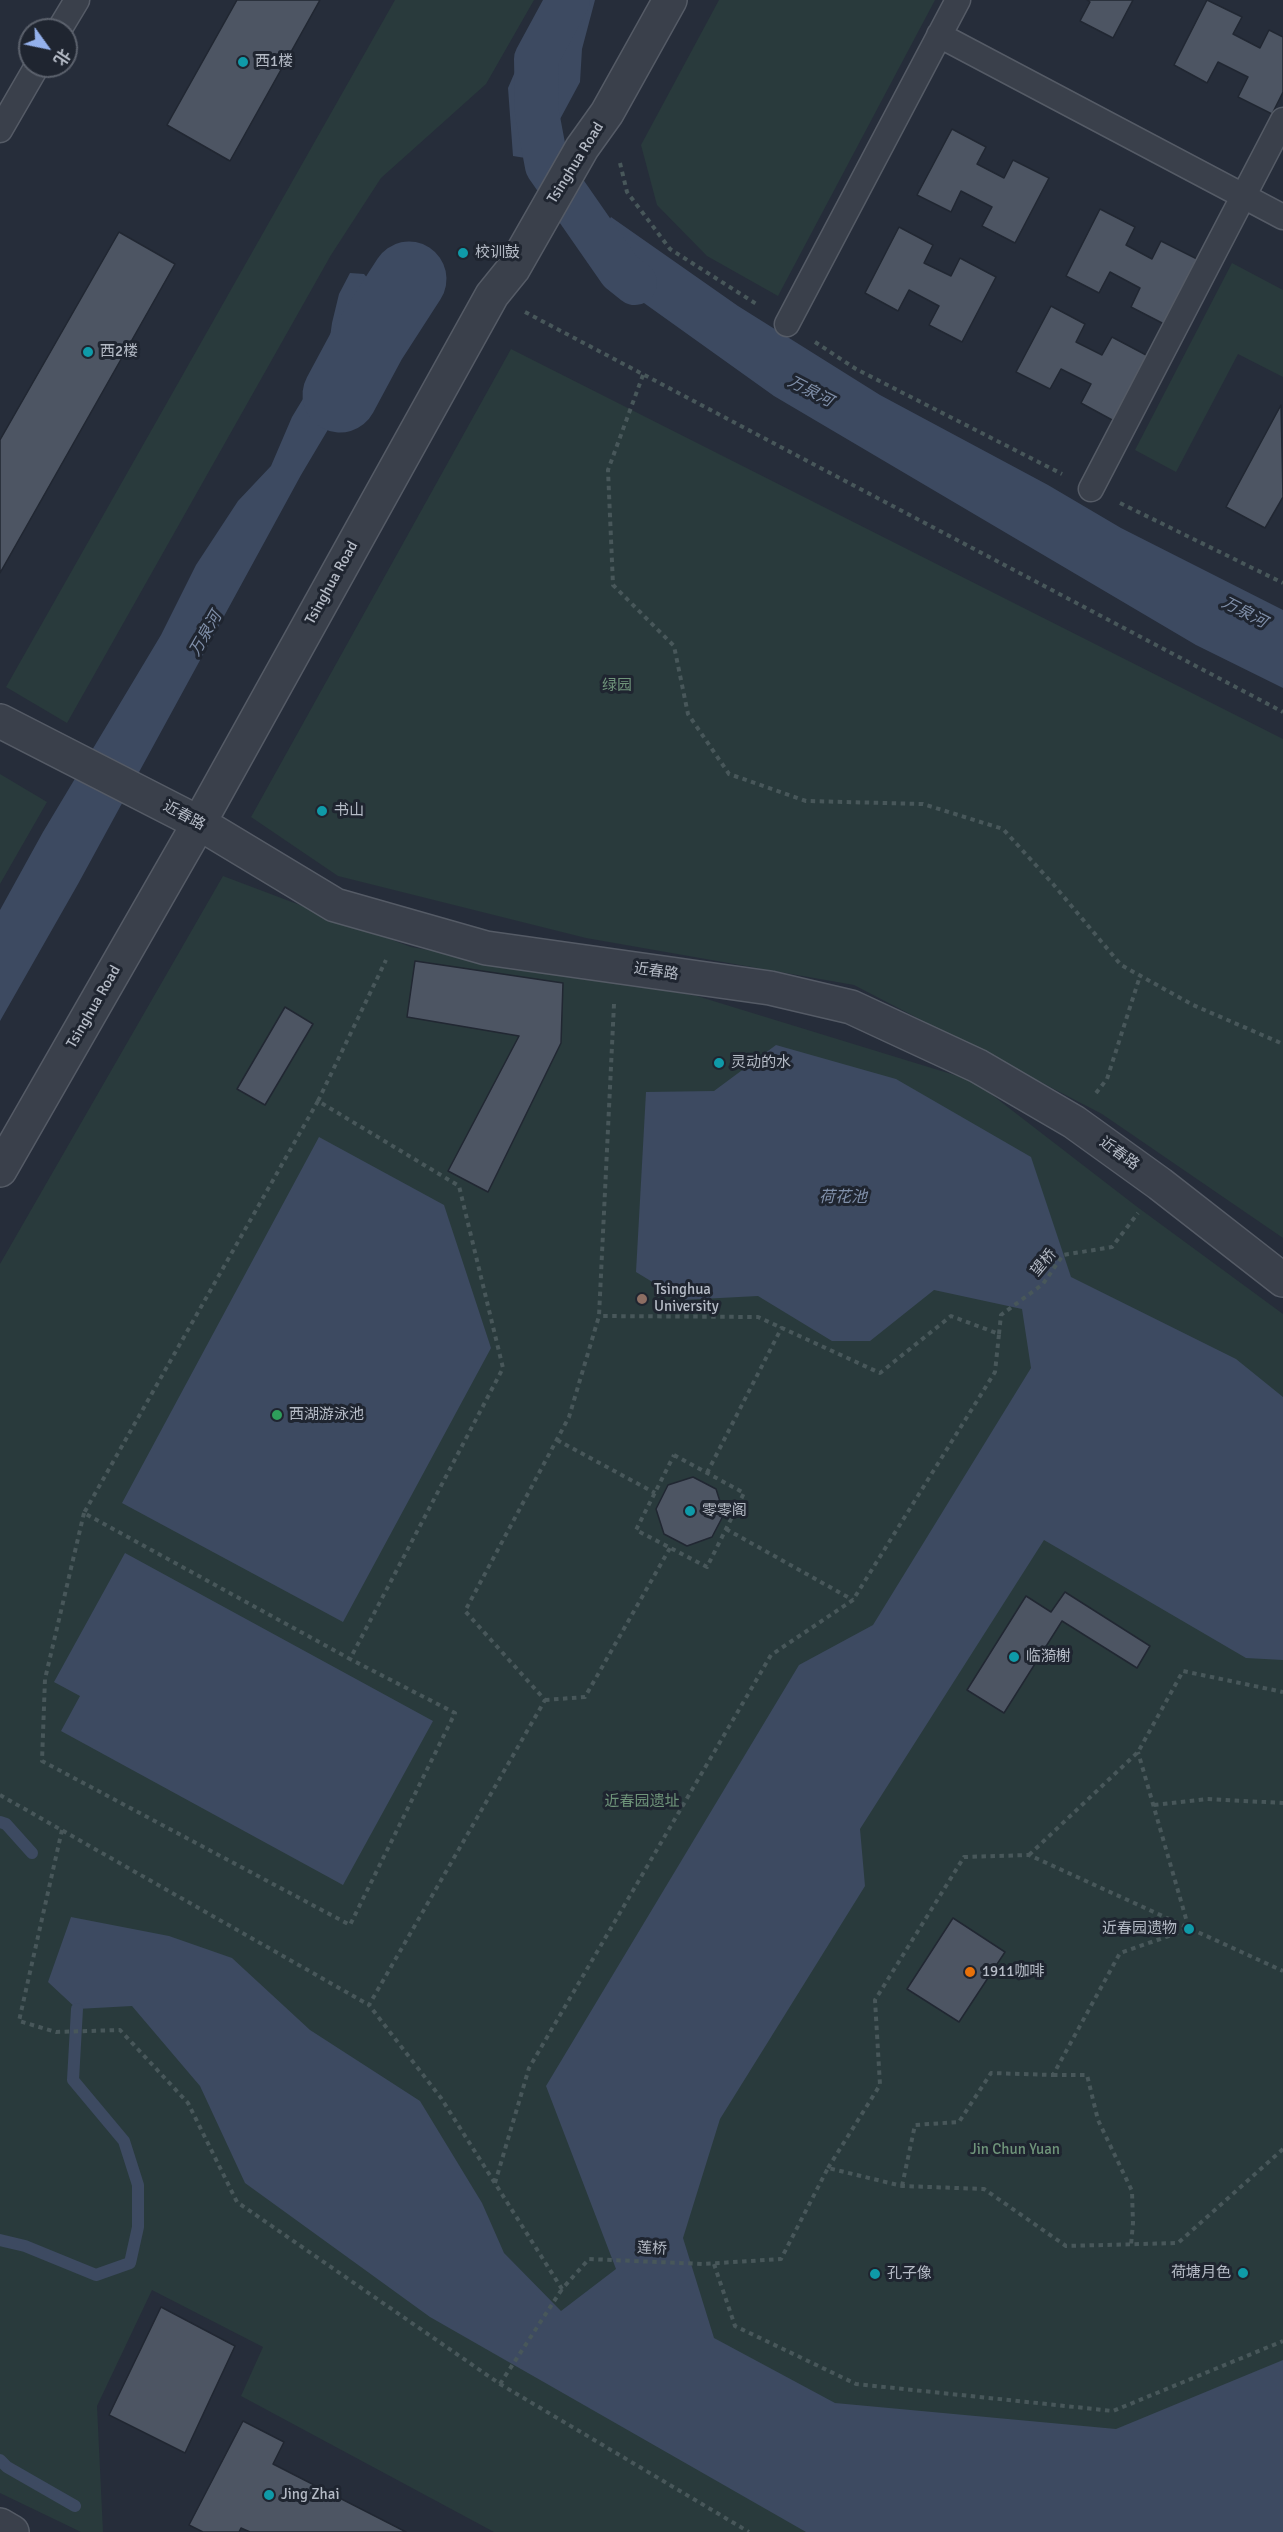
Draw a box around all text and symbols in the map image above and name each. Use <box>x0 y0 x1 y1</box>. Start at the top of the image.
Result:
north arrow <box>18 18 78 78</box>
text: 北 <box>49 45 74 69</box>
place label: 西1楼 <box>255 53 293 71</box>
marker: 西1楼 <box>236 55 250 69</box>
street label: Tsinghua Road <box>544 119 608 207</box>
place label: 校训鼓 <box>475 244 520 262</box>
marker: 校训鼓 <box>456 246 470 260</box>
place label: 西2楼 <box>100 343 138 361</box>
marker: 西2楼 <box>81 345 95 359</box>
water label: 万泉河 <box>784 373 836 411</box>
street label: Tsinghua Road <box>302 538 362 628</box>
water label: 万泉河 <box>1218 594 1270 632</box>
water label: 万泉河 <box>186 608 226 660</box>
park label: 绿园 <box>602 677 632 695</box>
street label: 近春路 <box>160 797 208 835</box>
place label: 书山 <box>334 802 364 820</box>
marker: 书山 <box>315 804 329 818</box>
street label: 近春路 <box>632 960 680 984</box>
street label: Tsinghua Road <box>63 963 125 1051</box>
place label: 灵动的水 <box>731 1054 791 1072</box>
marker: 灵动的水 <box>712 1056 726 1070</box>
street label: 近春路 <box>1096 1133 1142 1175</box>
water label: 荷花池 <box>819 1188 867 1208</box>
street label: 望桥 <box>1027 1246 1061 1280</box>
place label: Tsinghua University <box>654 1281 719 1316</box>
marker: Tsinghua University <box>635 1292 649 1306</box>
place label: 西湖游泳池 <box>289 1406 364 1424</box>
marker: 西湖游泳池 <box>270 1408 284 1422</box>
place label: 零零阁 <box>702 1502 747 1520</box>
marker: 零零阁 <box>683 1504 697 1518</box>
place label: 临漪榭 <box>1026 1648 1071 1666</box>
marker: 临漪榭 <box>1007 1650 1021 1664</box>
park label: 近春园遗址 <box>605 1793 679 1811</box>
place label: 近春园遗物 <box>1102 1920 1177 1938</box>
marker: 近春园遗物 <box>1182 1922 1196 1936</box>
place label: 1911咖啡 <box>982 1963 1044 1981</box>
marker: 1911咖啡 <box>963 1965 977 1979</box>
park label: Jin Chun Yuan <box>970 2141 1060 2159</box>
street label: 莲桥 <box>637 2239 667 2259</box>
place label: 荷塘月色 <box>1171 2264 1231 2282</box>
place label: 孔子像 <box>887 2265 932 2283</box>
marker: 荷塘月色 <box>1236 2266 1250 2280</box>
marker: 孔子像 <box>868 2267 882 2281</box>
place label: Jing Zhai <box>281 2486 339 2504</box>
marker: Jing Zhai <box>262 2488 276 2502</box>

